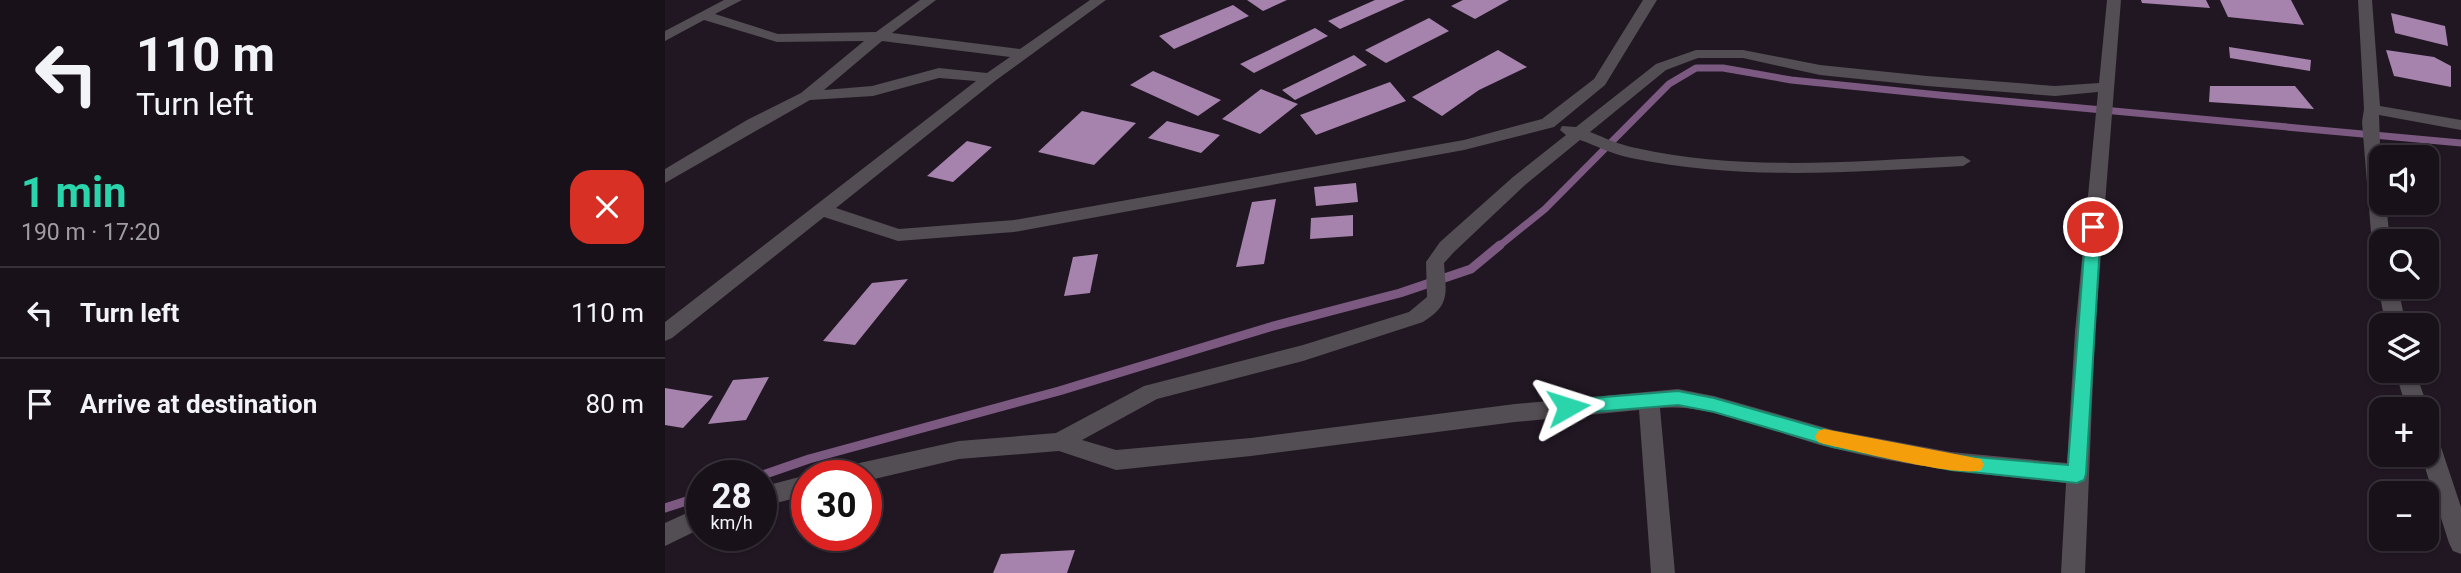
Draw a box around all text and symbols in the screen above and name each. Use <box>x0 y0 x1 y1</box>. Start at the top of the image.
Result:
text: 110 m <box>136 26 275 83</box>
icon: left <box>21 28 112 119</box>
text: Turn left <box>136 85 254 123</box>
map controls <box>2369 145 2439 551</box>
button: sound <box>2369 145 2439 215</box>
text: 1 min <box>21 168 127 217</box>
button: close <box>570 170 644 244</box>
pin <box>2063 197 2123 257</box>
icon: arrive <box>2074 208 2112 246</box>
text: 190 m · 17:20 <box>21 219 160 246</box>
button: search <box>2369 229 2439 299</box>
icon: left <box>21 294 59 332</box>
text: Turn left <box>80 298 179 328</box>
text: 110 m <box>571 298 644 328</box>
button: layers <box>2369 313 2439 383</box>
position arrow <box>1531 370 1605 444</box>
icon: arrive <box>21 385 59 423</box>
text: Arrive at destination <box>80 389 317 419</box>
text: 80 m <box>586 389 644 419</box>
button: + <box>2369 397 2439 467</box>
speed limit sign: 30 <box>791 460 882 551</box>
text: 28 <box>711 476 752 517</box>
button: − <box>2369 481 2439 551</box>
text: km/h <box>710 512 753 533</box>

